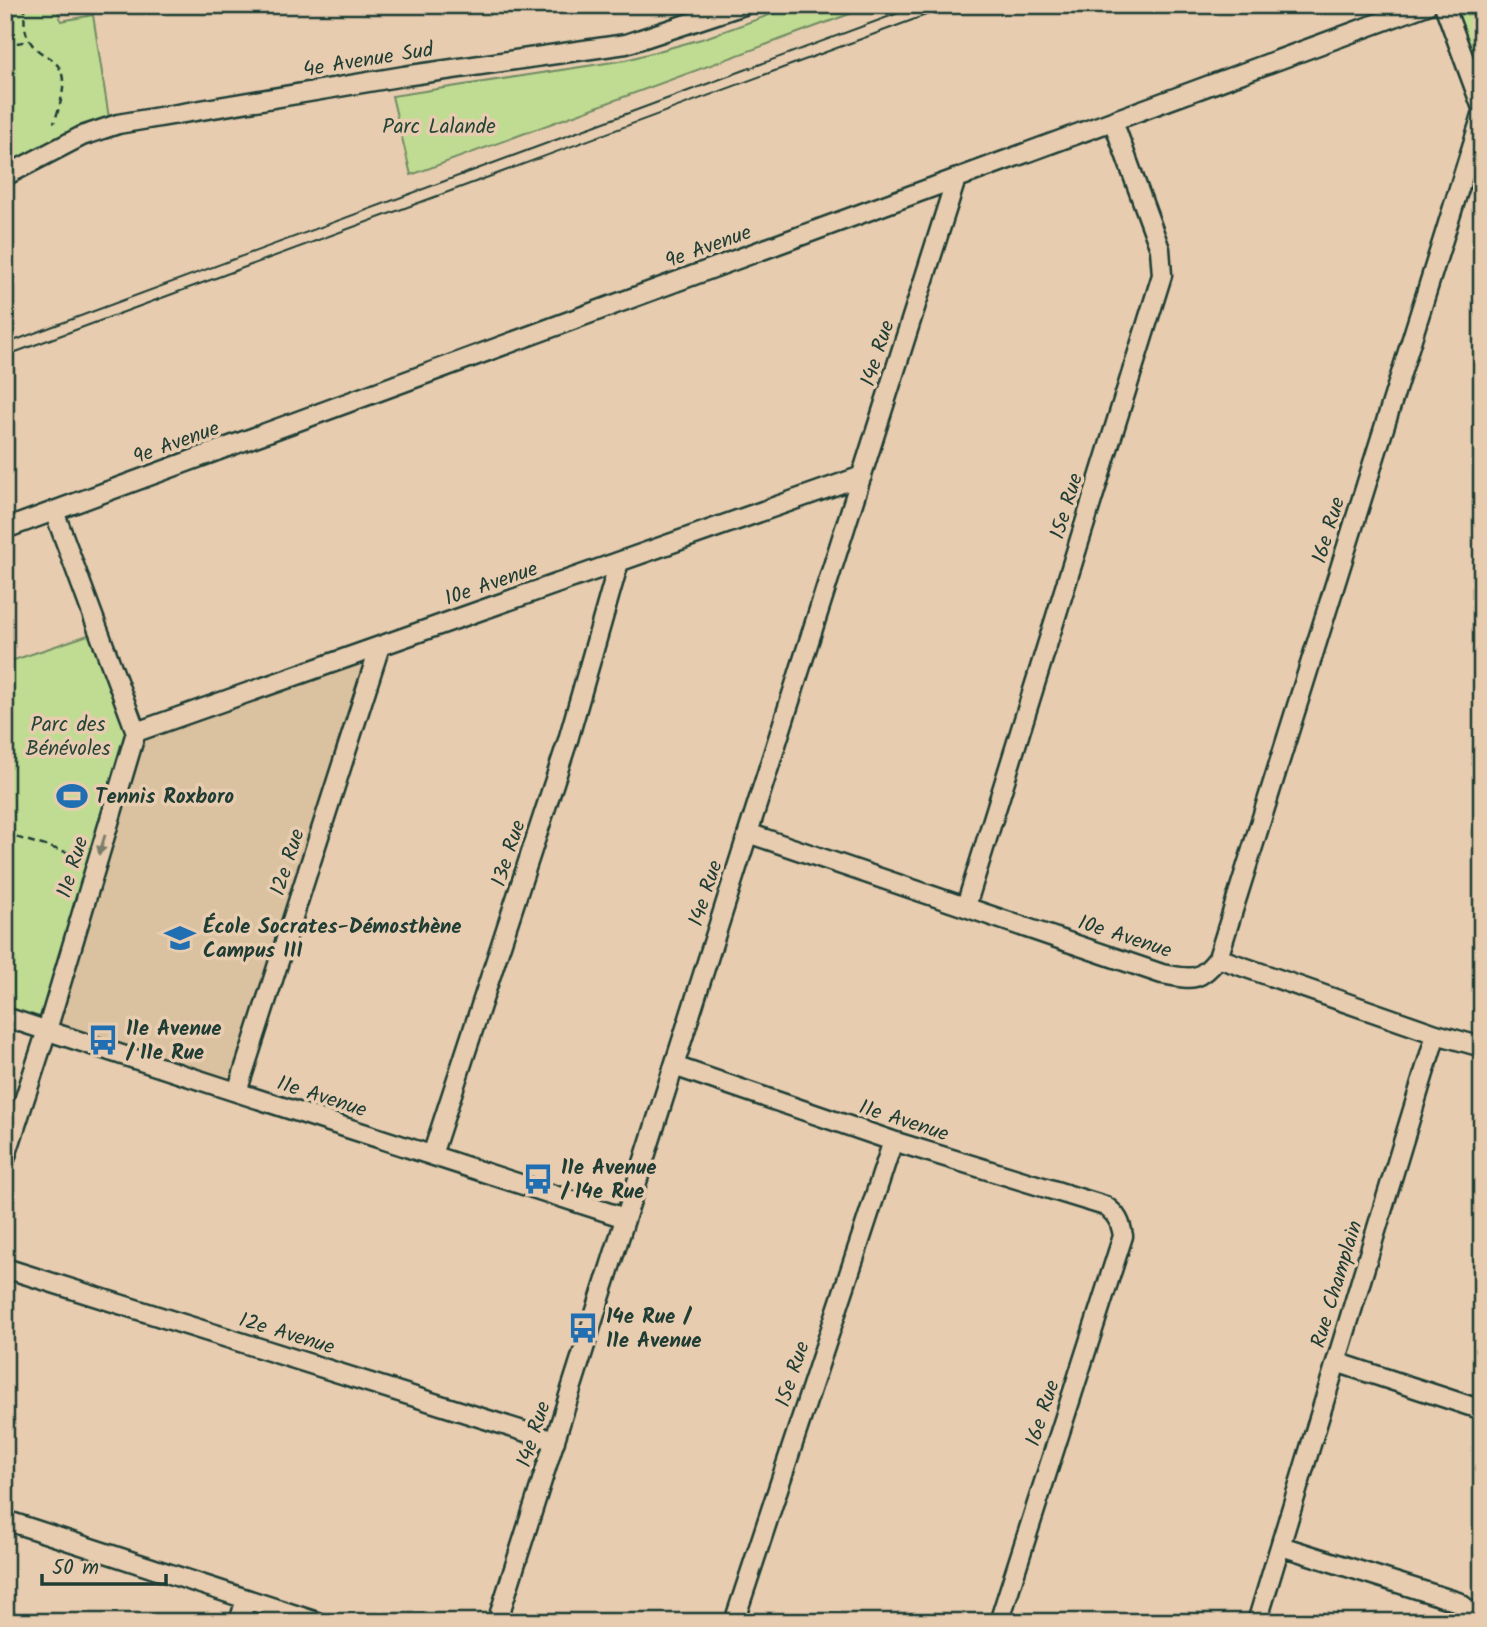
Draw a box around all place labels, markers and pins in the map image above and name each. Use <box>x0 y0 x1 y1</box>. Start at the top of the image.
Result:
sports icon: Tennis Roxboro <box>55 779 89 813</box>
place label: Tennis Roxboro <box>95 781 235 814</box>
place label: École Socrates-Démosthène Campus III <box>203 911 462 968</box>
school or university icon: École Socrates-Démosthène Campus III <box>163 921 197 955</box>
place label: 11e Avenue / 11e Rue <box>125 1013 221 1070</box>
bus stop icon: 11e Avenue / 11e Rue <box>86 1023 120 1057</box>
place label: 11e Avenue / 14e Rue <box>560 1152 656 1209</box>
bus stop icon: 11e Avenue / 14e Rue <box>521 1162 555 1196</box>
place label: 14e Rue / 11e Avenue <box>606 1301 701 1358</box>
bus stop icon: 14e Rue / 11e Avenue <box>566 1311 600 1345</box>

